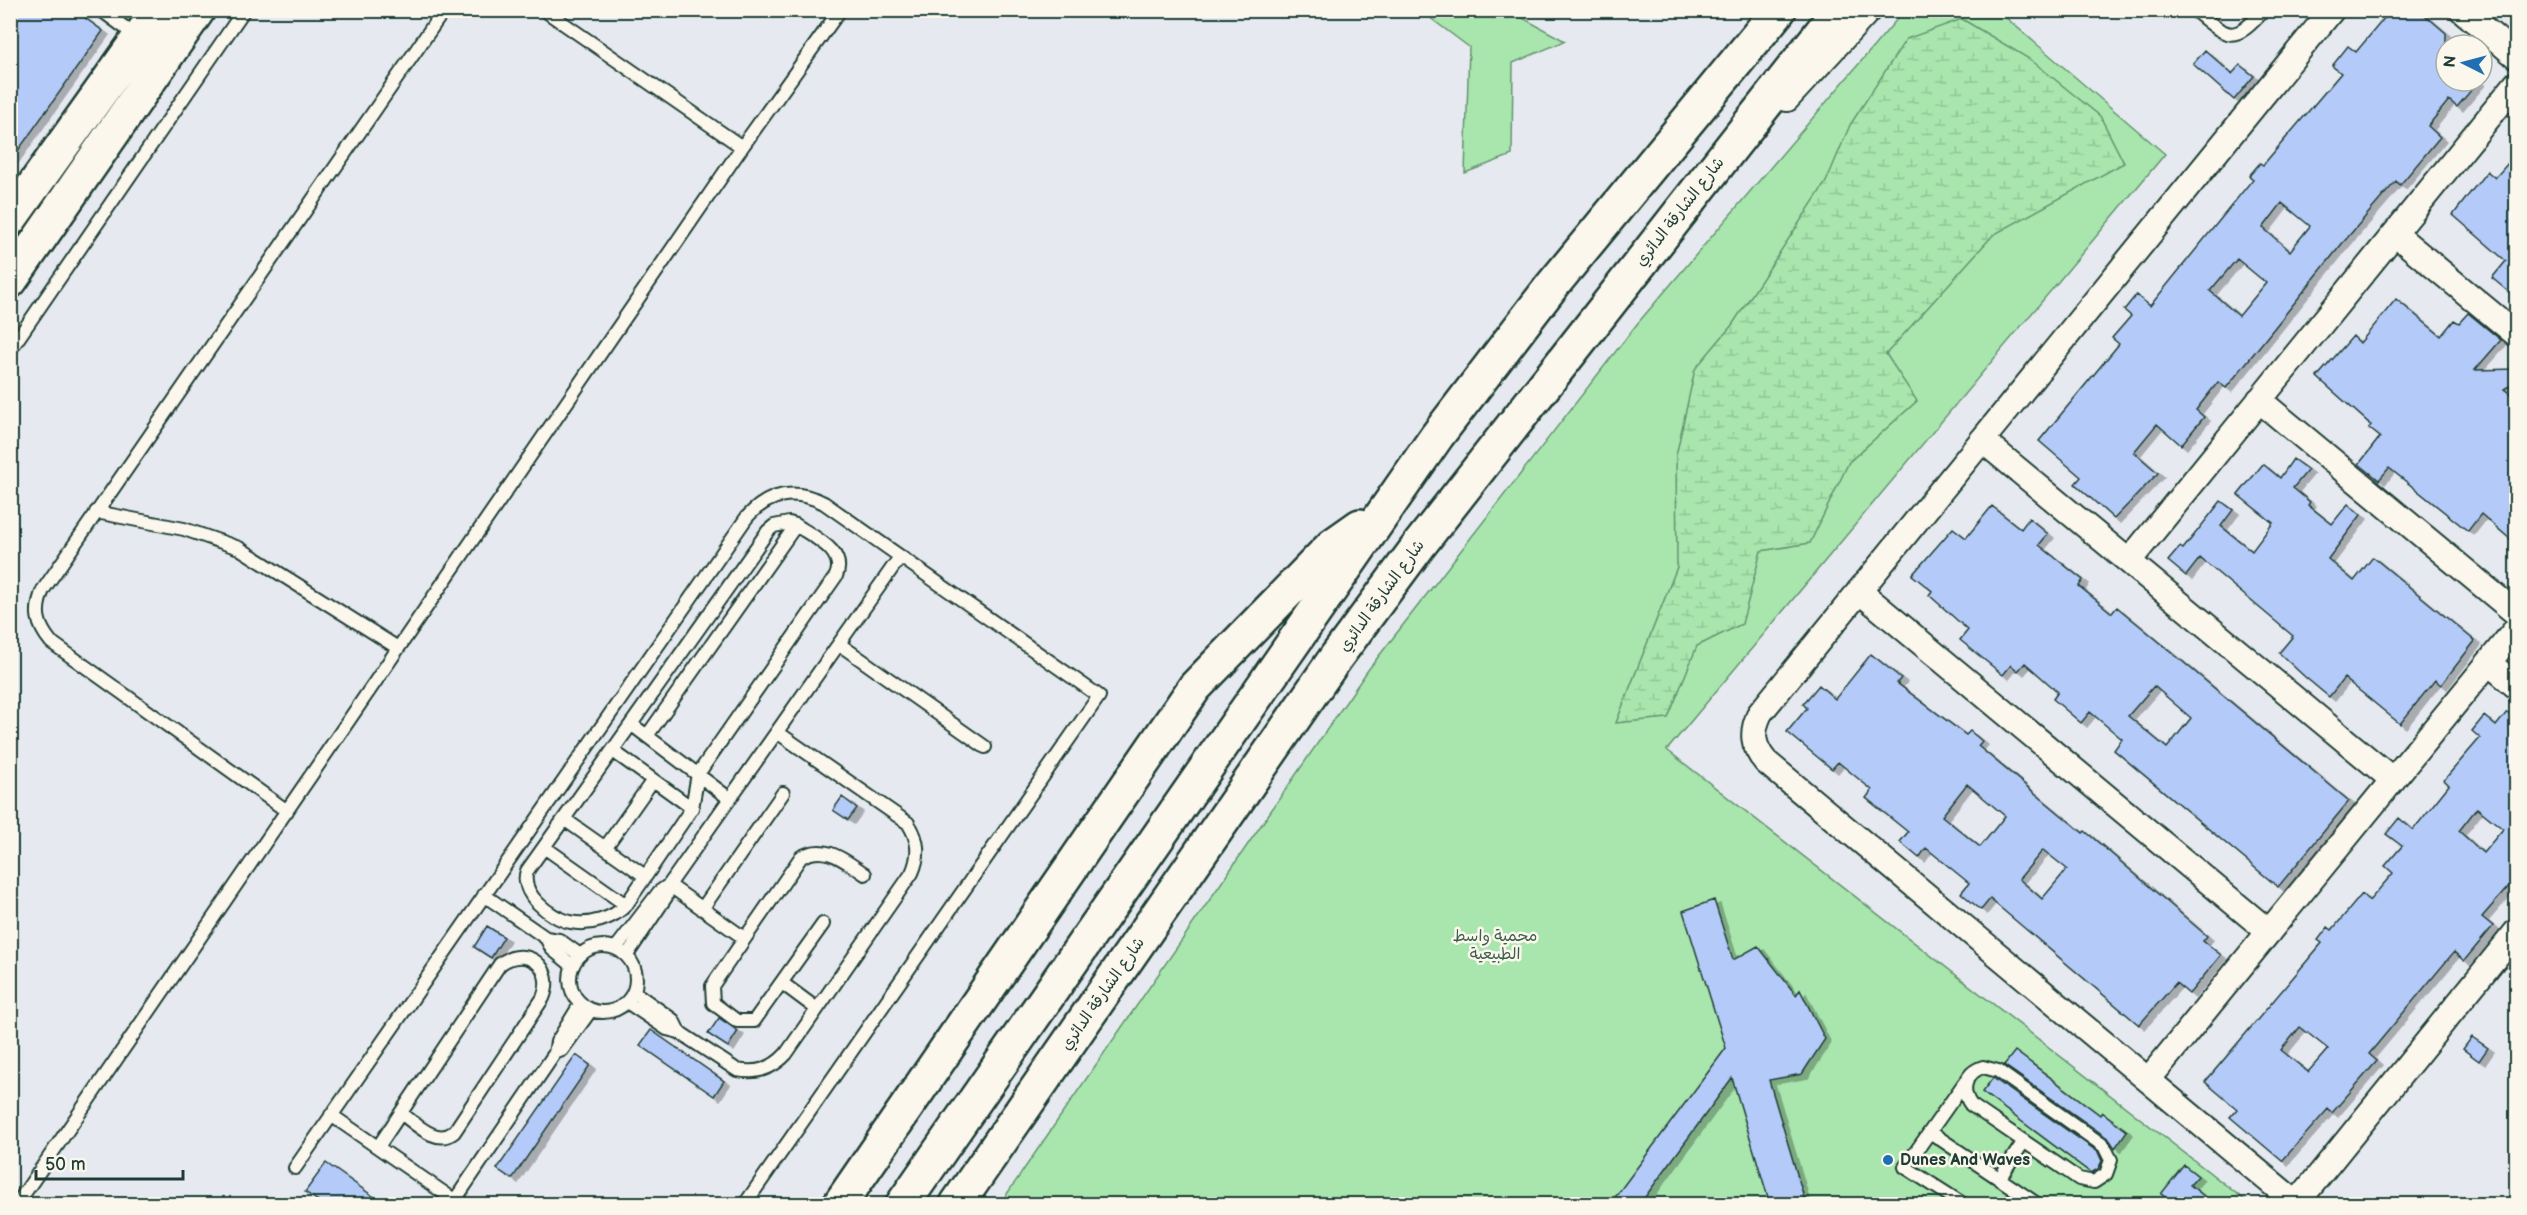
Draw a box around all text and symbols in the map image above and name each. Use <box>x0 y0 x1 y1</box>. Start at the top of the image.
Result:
north arrow <box>2434 33 2494 93</box>
text: N <box>2440 55 2461 69</box>
street label: شارع الشارقة الدائري <box>1631 154 1729 271</box>
street label: شارع الشارقة الدائري <box>1335 536 1430 656</box>
park label: محمية واسط الطبيعية <box>1453 927 1537 964</box>
street label: شارع الشارقة الدائري <box>1057 934 1150 1055</box>
scale bar <box>36 1143 183 1181</box>
place label: Dunes And Waves <box>1900 1151 2030 1170</box>
marker: Dunes And Waves <box>1881 1153 1895 1167</box>
text: 50 m <box>45 1154 86 1175</box>

